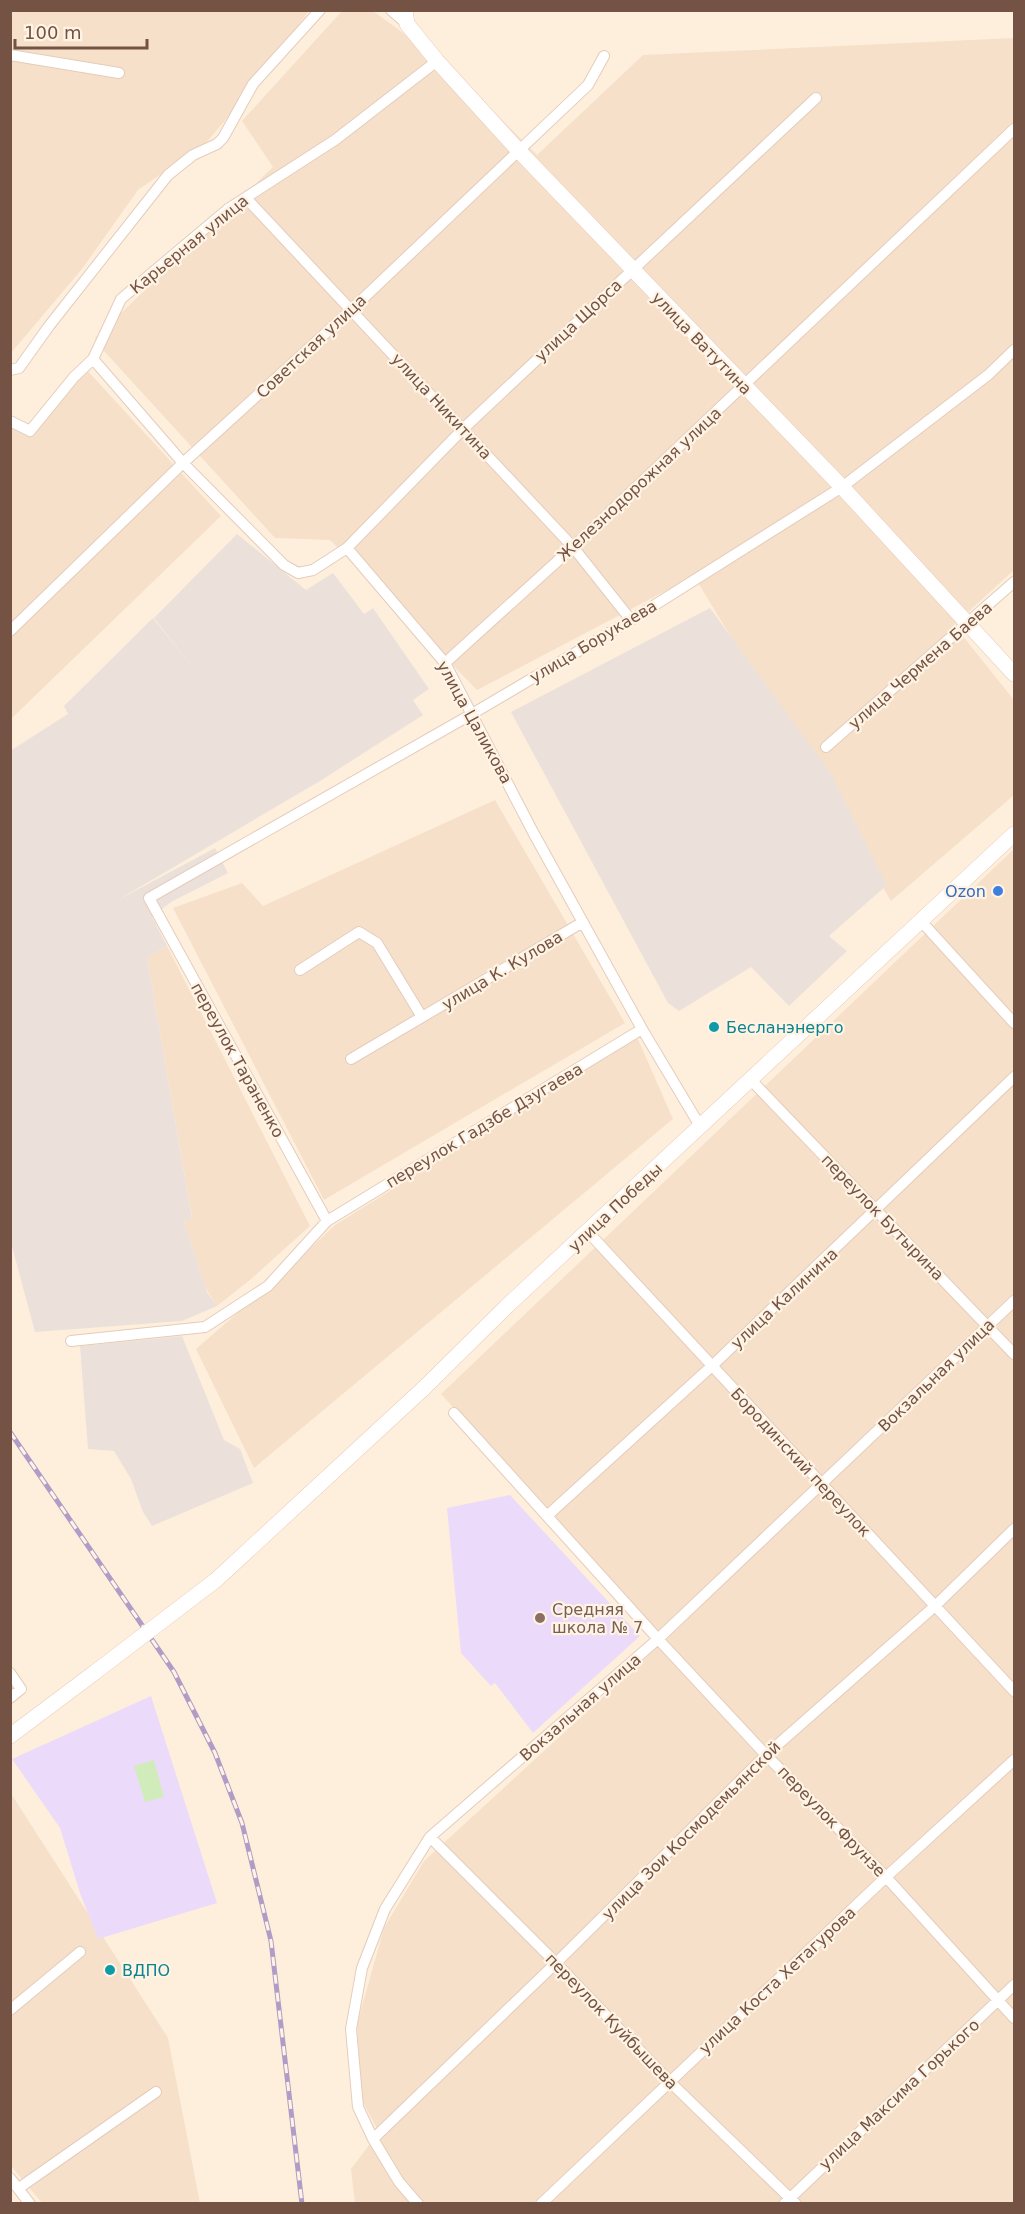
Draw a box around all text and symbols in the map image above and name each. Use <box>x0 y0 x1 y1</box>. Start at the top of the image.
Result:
scale bar <box>15 12 147 50</box>
text: 100 m <box>24 22 82 43</box>
street label: Карьерная улица <box>126 191 252 298</box>
street label: улица Щорса <box>531 275 626 365</box>
street label: улица Ватутина <box>648 288 756 399</box>
street label: Советская улица <box>252 291 370 402</box>
street label: улица Никитина <box>388 349 496 463</box>
street label: Железнодорожная улица <box>554 403 725 565</box>
street label: улица Борукаева <box>526 596 660 687</box>
street label: улица Чермена Баева <box>845 598 996 733</box>
street label: улица Цаликова <box>433 658 516 787</box>
place label: Ozon <box>945 882 986 901</box>
marker: Ozon <box>991 884 1005 898</box>
street label: улица К. Кулова <box>438 927 566 1014</box>
street label: переулок Тараненко <box>187 979 288 1141</box>
place label: Бесланэнерго <box>726 1018 844 1037</box>
marker: Бесланэнерго <box>707 1020 721 1034</box>
street label: переулок Гадзбе Дзугаева <box>382 1059 586 1192</box>
street label: переулок Бутырина <box>818 1150 948 1284</box>
street label: улица Победы <box>565 1159 666 1256</box>
street label: улица Калинина <box>727 1244 842 1353</box>
street label: Вокзальная улица <box>874 1315 998 1436</box>
street label: Бородинский переулок <box>727 1384 875 1541</box>
place label: Средняя школа № 7 <box>552 1600 643 1637</box>
marker: Средняя школа № 7 <box>533 1611 547 1625</box>
street label: Вокзальная улица <box>516 1650 645 1765</box>
street label: улица Зои Космодемьянской <box>598 1737 784 1923</box>
street label: переулок Фрунзе <box>774 1762 889 1881</box>
street label: улица Коста Хетагурова <box>695 1903 860 2058</box>
street label: переулок Куйбышева <box>542 1949 682 2093</box>
place label: ВДПО <box>122 1961 170 1980</box>
marker: ВДПО <box>103 1963 117 1977</box>
street label: улица Максима Горького <box>815 2015 983 2174</box>

